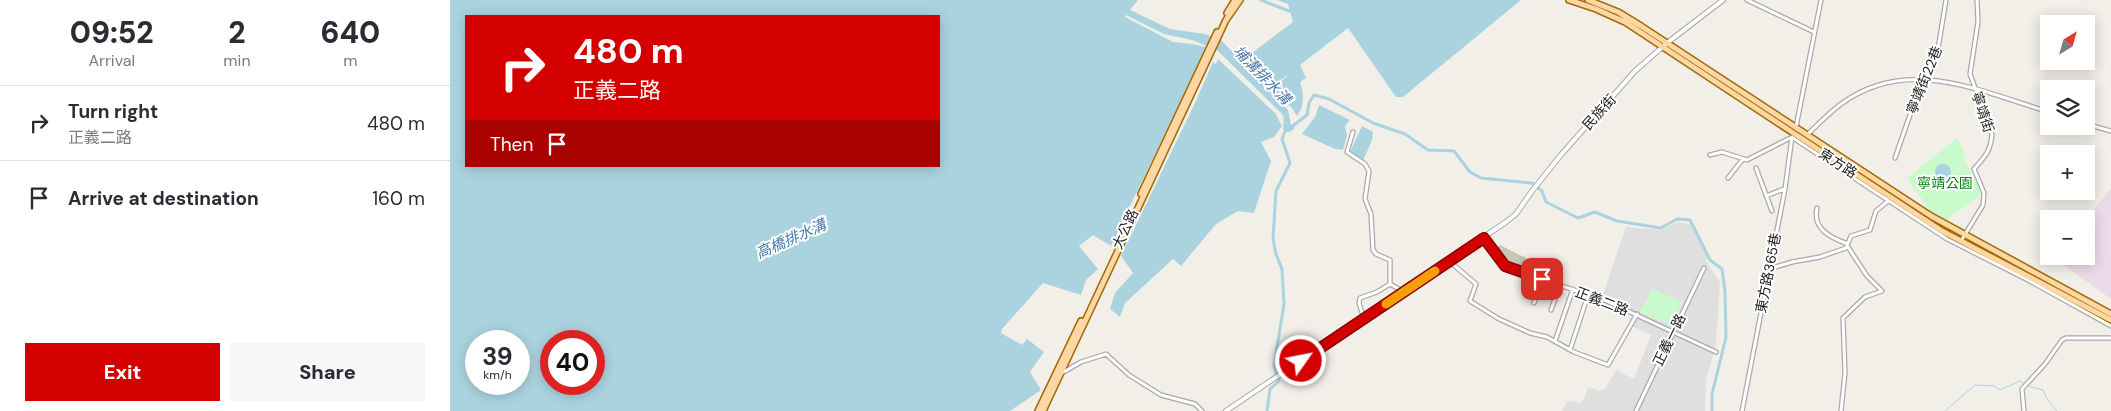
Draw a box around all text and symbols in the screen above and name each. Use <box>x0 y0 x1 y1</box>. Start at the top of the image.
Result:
text: 09:52 <box>70 13 154 52</box>
text: 2 <box>228 13 246 52</box>
text: 640 <box>320 13 380 52</box>
north arrow <box>2040 15 2095 70</box>
map controls <box>2040 15 2095 265</box>
text: 480 m <box>573 28 684 74</box>
icon: right <box>490 35 555 100</box>
water label: 埔溝排水溝 <box>1229 41 1297 110</box>
street label: 寧靖街22巷 <box>1902 43 1946 117</box>
text: Arrival <box>88 50 135 71</box>
text: min <box>223 50 251 71</box>
text: m <box>343 50 357 71</box>
text: 正義二路 <box>573 76 661 105</box>
button: layers <box>2040 80 2095 135</box>
street label: 寧靖街 <box>1968 89 1998 135</box>
street label: 民族街 <box>1578 90 1620 134</box>
text: Turn right <box>68 99 158 124</box>
icon: right <box>25 109 53 137</box>
text: 480 m <box>367 111 425 136</box>
text: 正義二路 <box>68 127 132 148</box>
icon: arrive <box>543 130 571 158</box>
text: Then <box>490 132 533 157</box>
street label: 東方路 <box>1815 144 1861 182</box>
button: + <box>2040 145 2095 200</box>
park label: 寧靖公園 <box>1917 174 1973 192</box>
icon: arrive <box>25 184 53 212</box>
text: Arrive at destination <box>68 186 259 211</box>
text: 160 m <box>372 186 425 211</box>
street label: 大公路 <box>1108 206 1142 252</box>
button: − <box>2040 210 2095 265</box>
water label: 高橋排水溝 <box>753 214 831 263</box>
street label: 東方路365巷 <box>1751 231 1785 315</box>
pin <box>1521 258 1563 300</box>
icon: arrive <box>1528 265 1556 293</box>
street label: 正義二路 <box>1573 283 1631 319</box>
street label: 正義一路 <box>1649 311 1689 369</box>
speed limit sign: 40 <box>540 330 605 395</box>
position arrow <box>1274 334 1326 386</box>
text: 39 <box>482 340 513 373</box>
button: Exit <box>25 343 220 401</box>
button: Share <box>230 343 425 401</box>
text: km/h <box>483 367 512 383</box>

